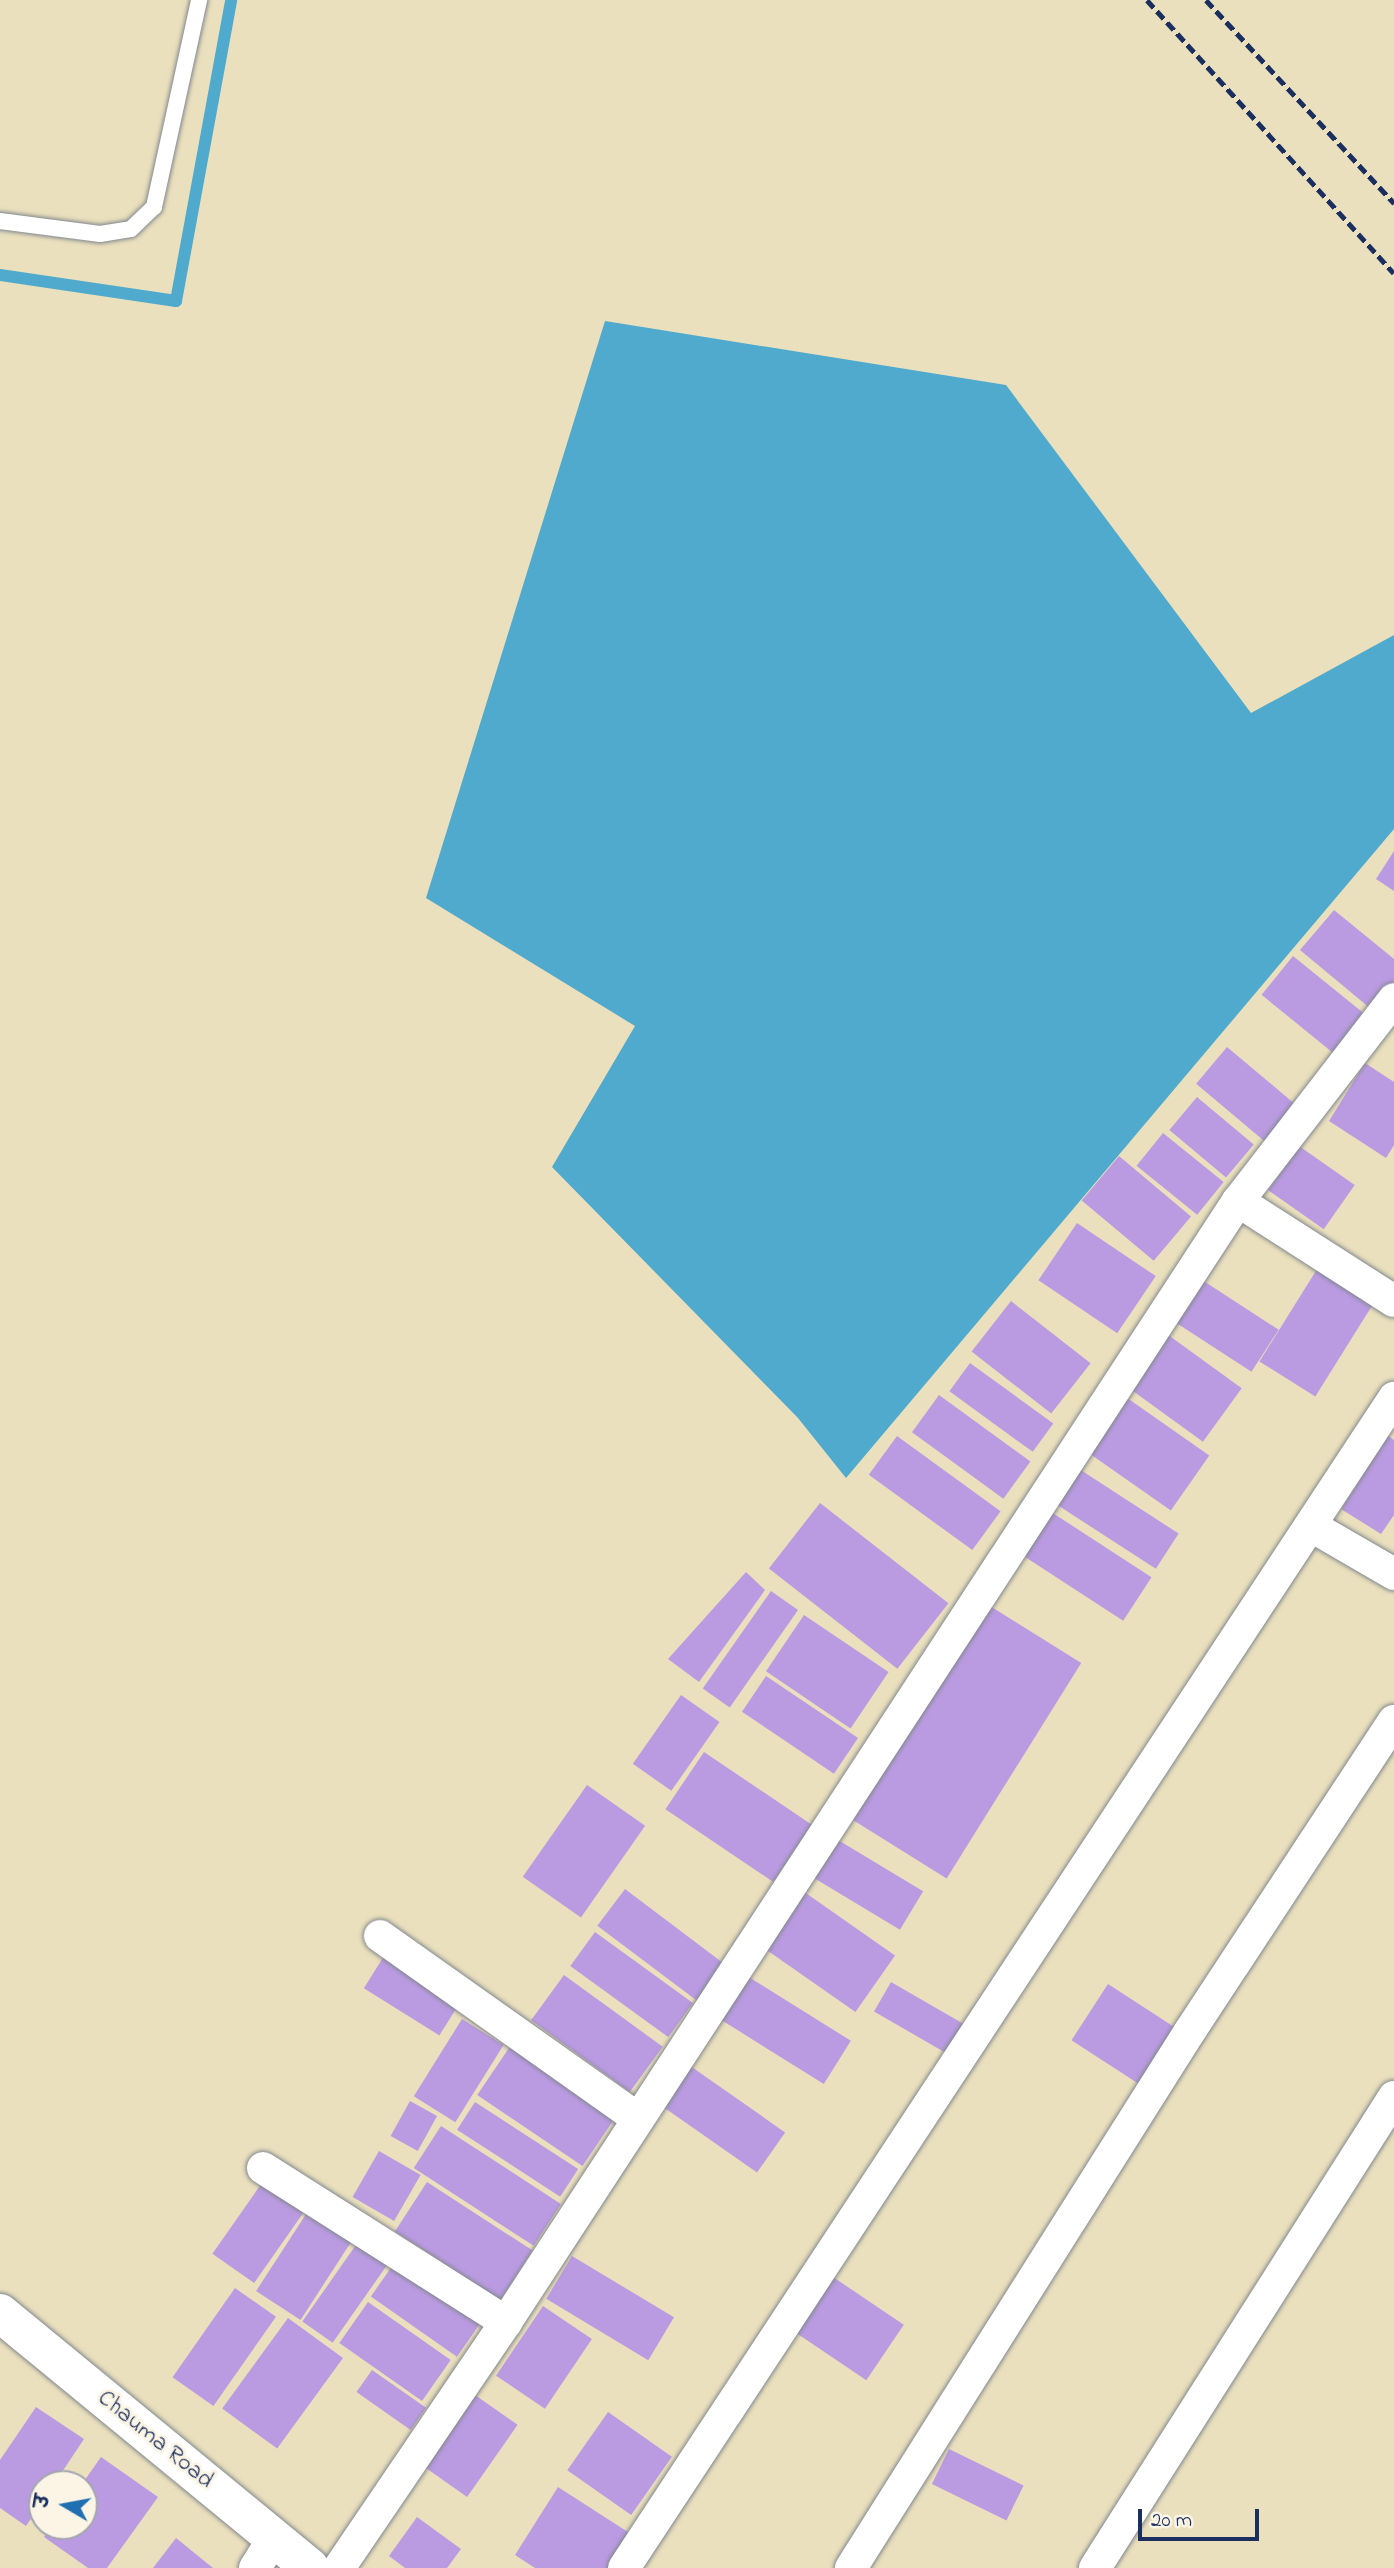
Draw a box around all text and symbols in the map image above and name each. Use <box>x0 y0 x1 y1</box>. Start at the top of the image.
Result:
street label: Chauma Road <box>91 2384 219 2496</box>
north arrow <box>28 2470 98 2540</box>
text: उ <box>29 2493 58 2510</box>
scale bar <box>1142 2494 1263 2538</box>
text: 20 m <box>1151 2506 1192 2536</box>

